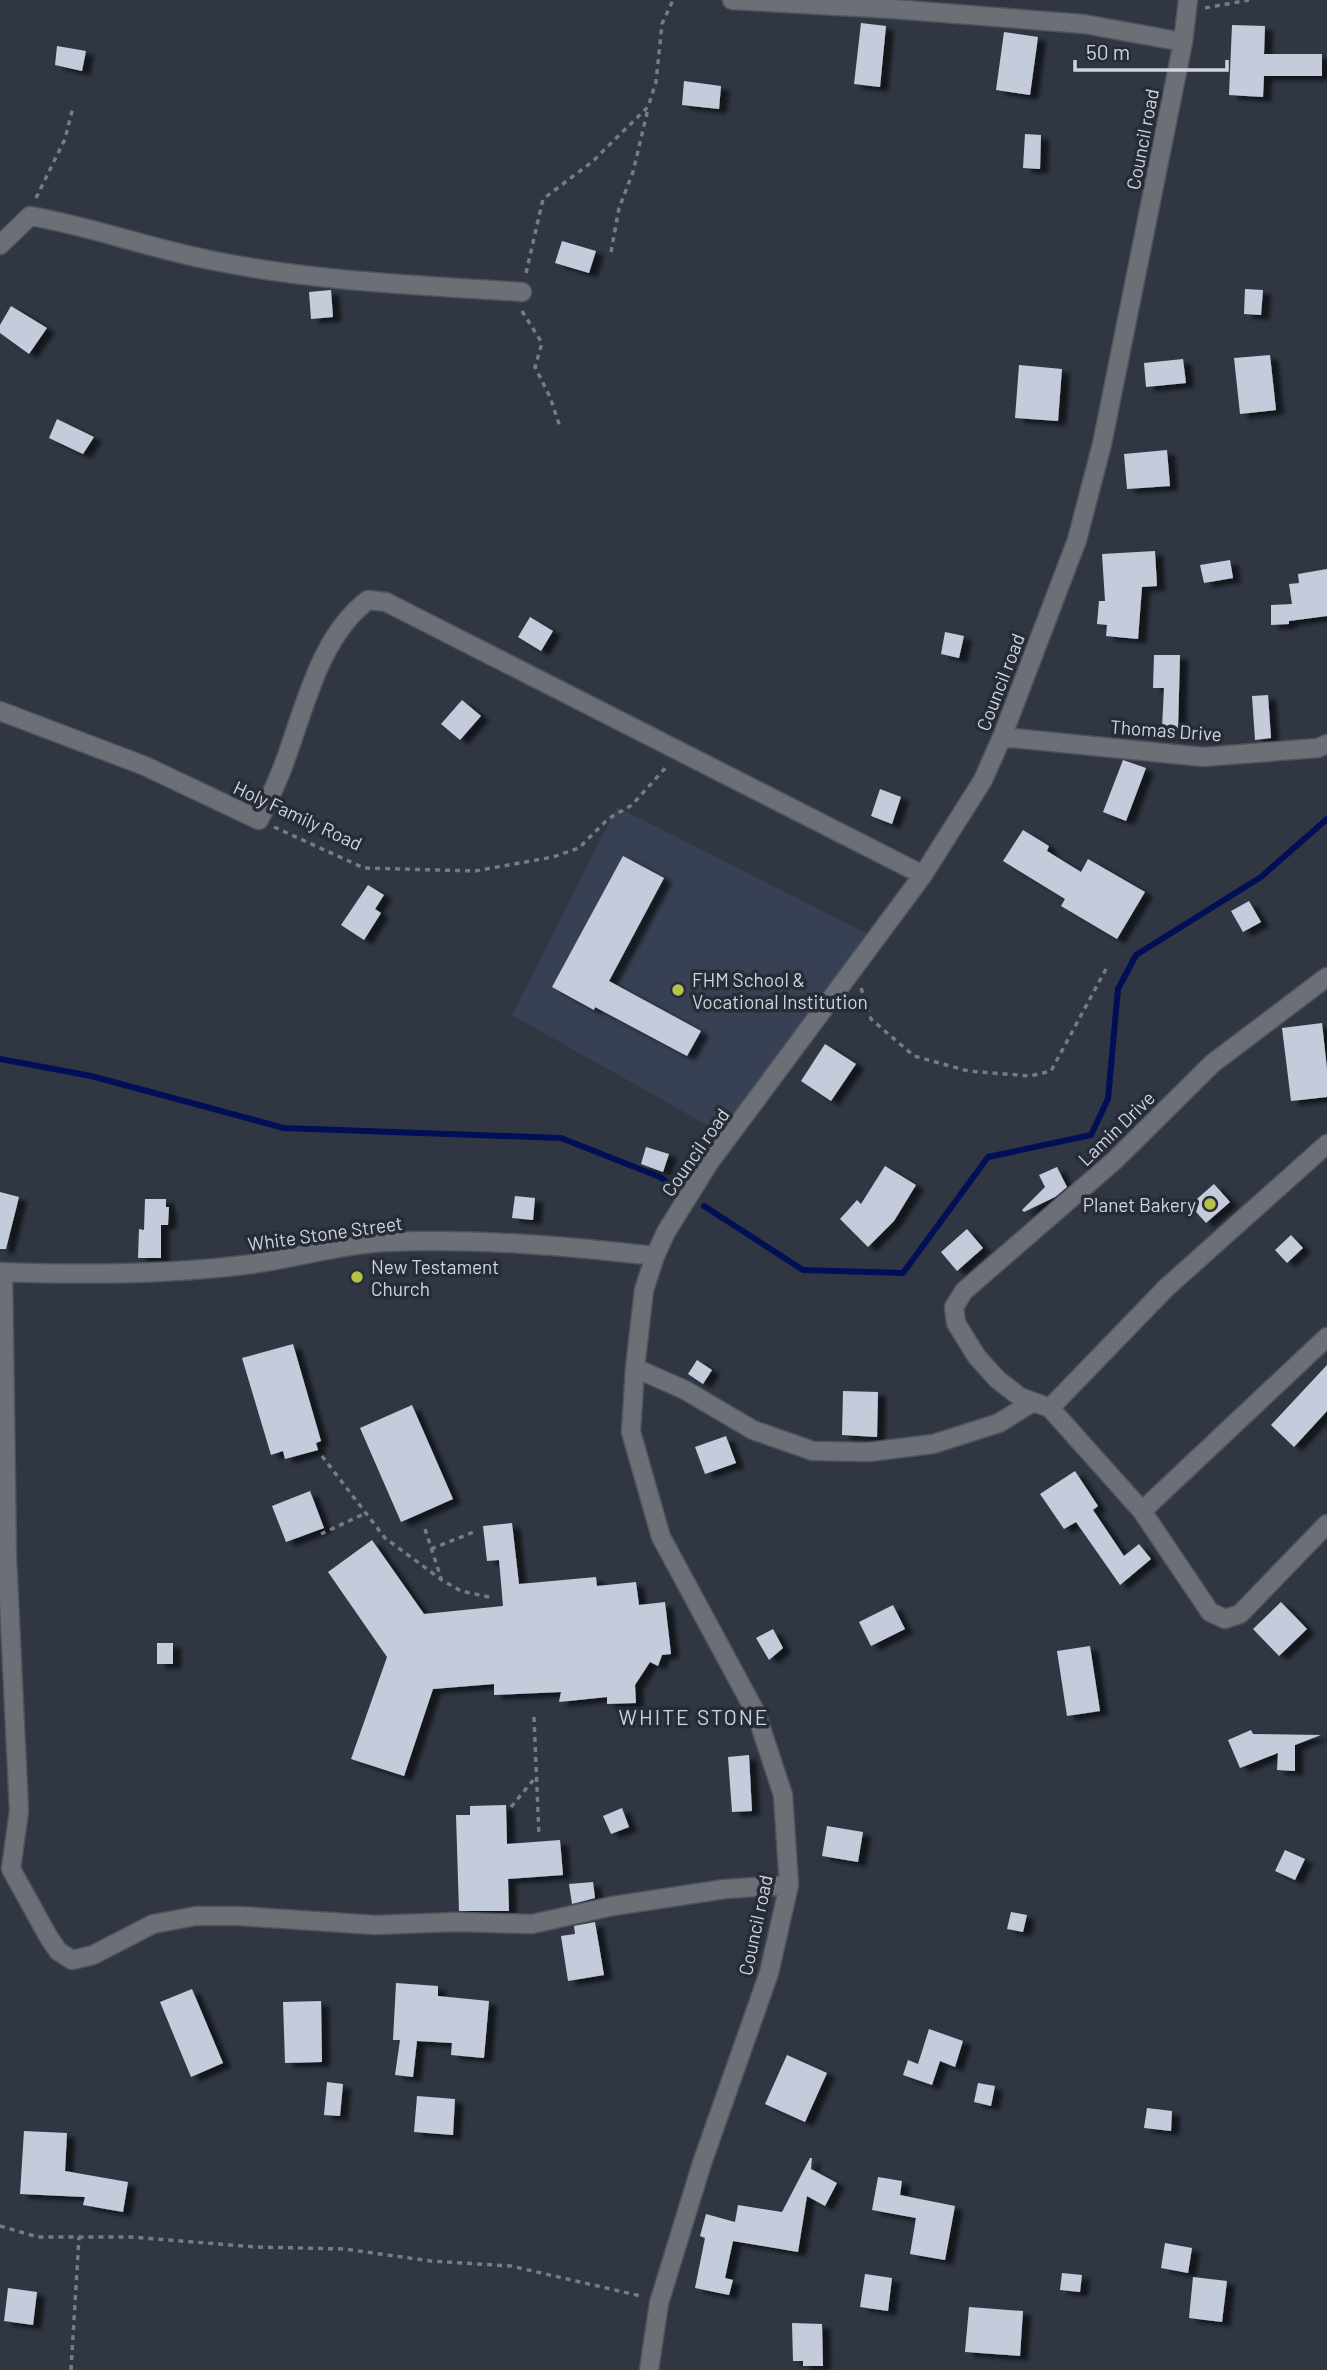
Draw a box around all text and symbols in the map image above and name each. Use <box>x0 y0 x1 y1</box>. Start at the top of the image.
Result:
scale bar <box>1075 28 1227 72</box>
text: 50 m <box>1086 39 1130 64</box>
street label: Council road <box>1121 87 1163 191</box>
street label: Council road <box>971 630 1029 734</box>
street label: Thomas Drive <box>1109 715 1223 745</box>
street label: Holy Family Road <box>230 775 366 855</box>
place label: FHM School & Vocational Institution <box>692 968 868 1013</box>
marker: FHM School & Vocational Institution <box>670 982 686 998</box>
street label: Lamin Drive <box>1073 1086 1159 1170</box>
street label: Council road <box>656 1103 734 1201</box>
place label: Planet Bakery <box>1083 1193 1196 1216</box>
marker: Planet Bakery <box>1202 1196 1218 1212</box>
street label: White Stone Street <box>246 1211 404 1255</box>
place label: New Testament Church <box>371 1255 499 1300</box>
marker: New Testament Church <box>349 1269 365 1285</box>
district label: WHITE STONE <box>619 1704 769 1729</box>
street label: Council road <box>733 1873 777 1977</box>

